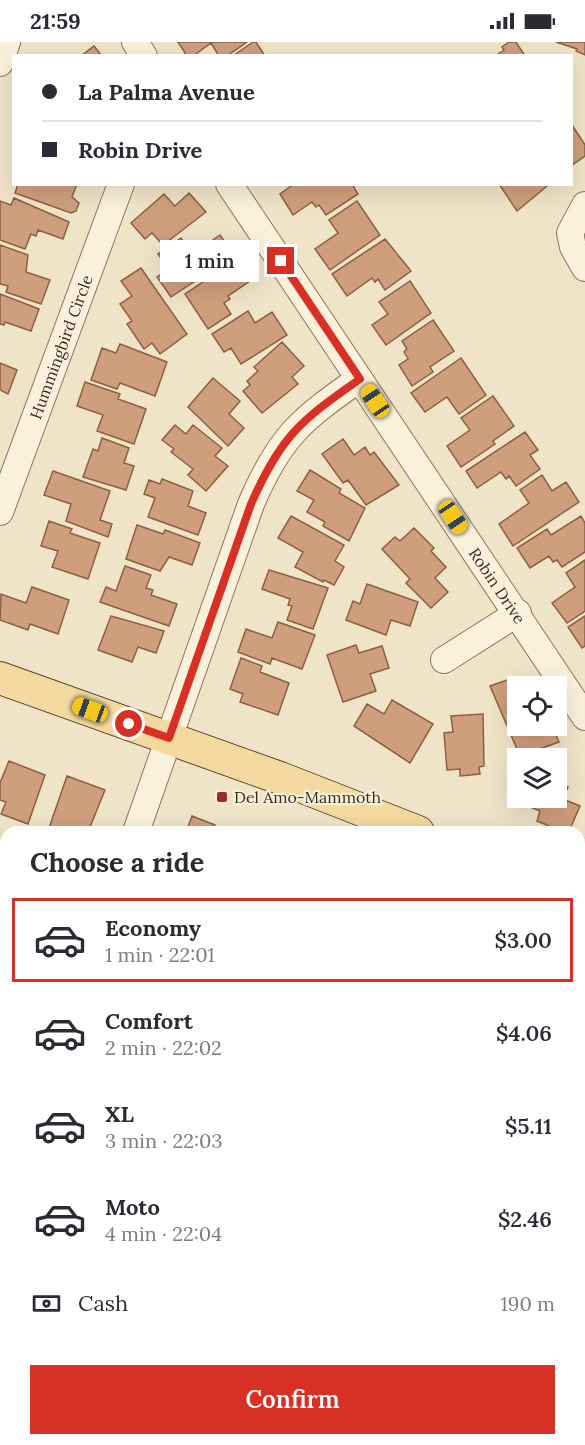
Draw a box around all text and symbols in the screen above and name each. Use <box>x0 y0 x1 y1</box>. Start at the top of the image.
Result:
text: 21:59 <box>30 7 81 35</box>
text: La Palma Avenue <box>78 78 255 106</box>
text: Robin Drive <box>78 136 202 164</box>
callout: 1 min <box>161 240 260 282</box>
route end <box>267 247 294 274</box>
text: 1 min <box>184 248 235 273</box>
street label: Hummingbird Circle <box>25 272 97 422</box>
car <box>357 381 393 421</box>
car <box>435 497 471 537</box>
street label: Robin Drive <box>465 544 530 628</box>
map controls <box>507 676 567 808</box>
button: locate <box>507 676 567 736</box>
car <box>70 695 110 725</box>
route start <box>115 710 142 737</box>
button: layers <box>507 748 567 808</box>
place label: Del Amo-Mammoth <box>234 787 382 807</box>
marker: Del Amo-Mammoth <box>215 790 229 804</box>
text: Choose a ride <box>30 845 204 879</box>
icon: car <box>33 913 87 967</box>
text: Economy <box>105 914 201 942</box>
text: $3.00 <box>495 926 552 954</box>
text: 1 min · 22:01 <box>105 942 215 967</box>
icon: car <box>33 1006 87 1060</box>
text: Comfort <box>105 1007 193 1035</box>
text: $4.06 <box>496 1019 552 1047</box>
text: 2 min · 22:02 <box>105 1035 222 1060</box>
icon: car <box>33 1099 87 1153</box>
text: XL <box>105 1100 134 1128</box>
text: $5.11 <box>505 1112 552 1140</box>
text: 3 min · 22:03 <box>105 1128 223 1153</box>
icon: car <box>33 1192 87 1246</box>
text: Moto <box>105 1193 160 1221</box>
text: $2.46 <box>498 1205 552 1233</box>
text: 4 min · 22:04 <box>105 1221 222 1246</box>
icon: cash <box>30 1287 63 1320</box>
text: Cash <box>78 1289 128 1317</box>
text: 190 m <box>501 1291 555 1316</box>
button: Confirm <box>30 1365 555 1434</box>

